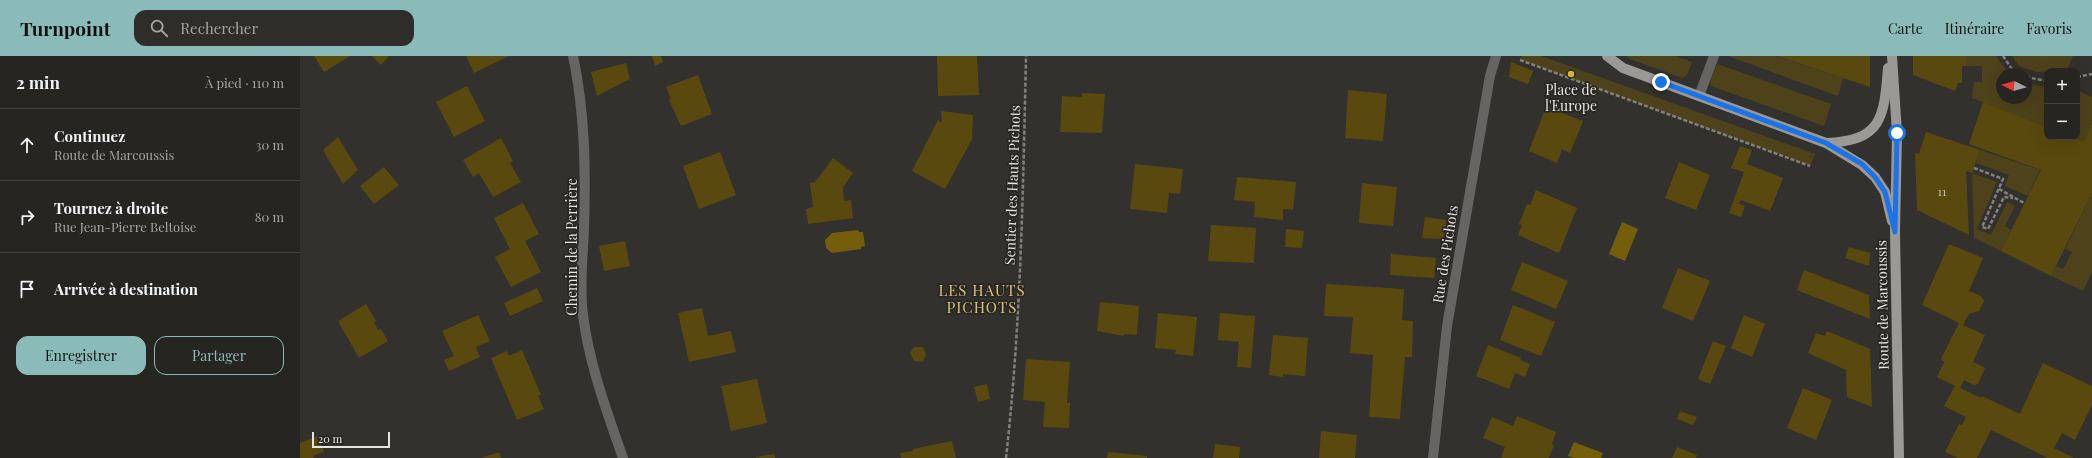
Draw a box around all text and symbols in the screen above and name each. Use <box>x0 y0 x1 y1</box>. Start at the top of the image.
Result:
search box <box>134 10 414 46</box>
text: Turnpoint <box>20 15 110 41</box>
icon: search <box>148 17 170 39</box>
text: Rechercher <box>180 18 258 38</box>
text: Carte <box>1888 19 1923 38</box>
text: Itinéraire <box>1945 19 2004 38</box>
text: Favoris <box>2026 19 2072 38</box>
north arrow <box>1996 68 2032 104</box>
map controls <box>2044 68 2080 140</box>
button: + <box>2044 68 2080 104</box>
marker: Place de l'Europe <box>1566 69 1576 79</box>
text: 2 min <box>16 71 60 93</box>
route end <box>1652 73 1670 91</box>
text: À pied · 110 m <box>205 74 284 91</box>
place label: Place de l'Europe <box>1545 80 1597 115</box>
button: − <box>2044 104 2080 140</box>
street label: Sentier des Hauts Pichots <box>1000 105 1024 265</box>
route start <box>1888 124 1906 142</box>
text: Continuez <box>54 126 125 146</box>
icon: ahead <box>16 134 38 156</box>
text: 30 m <box>256 136 284 153</box>
text: Route de Marcoussis <box>54 146 174 163</box>
street label: Chemin de la Perrière <box>562 178 581 316</box>
house number: 11 <box>1938 183 1947 199</box>
text: Tournez à droite <box>54 198 168 218</box>
street label: Rue des Pichots <box>1428 204 1462 304</box>
icon: right <box>16 206 38 228</box>
text: 80 m <box>255 208 284 225</box>
text: Rue Jean-Pierre Beltoise <box>54 218 196 235</box>
street label: Route de Marcoussis <box>1871 240 1893 370</box>
icon: arrive <box>16 278 38 300</box>
text: Arrivée à destination <box>54 279 198 299</box>
district label: LES HAUTS PICHOTS <box>938 280 1026 317</box>
button: Enregistrer <box>16 336 146 375</box>
button: Partager <box>154 336 284 375</box>
scale bar <box>312 430 390 449</box>
text: 20 m <box>318 431 342 446</box>

